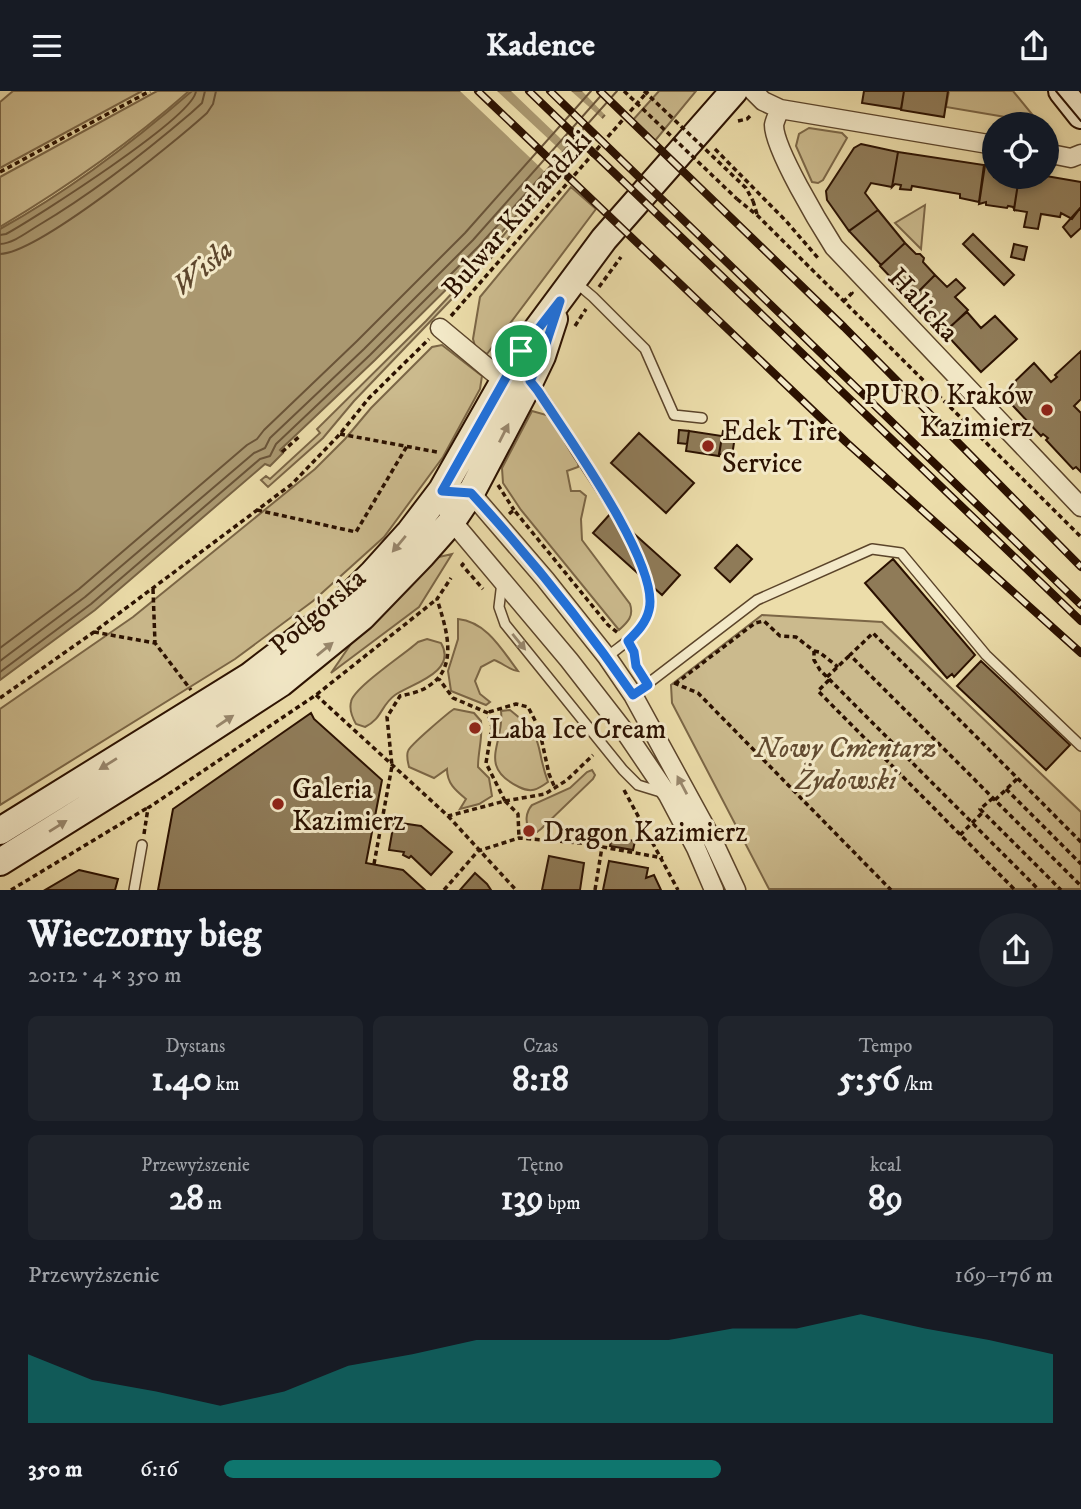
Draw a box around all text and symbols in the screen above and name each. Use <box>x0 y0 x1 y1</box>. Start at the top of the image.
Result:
text: Kadence <box>486 26 595 66</box>
icon: menu <box>28 27 66 65</box>
icon: share <box>1015 27 1053 65</box>
map controls <box>982 112 1059 189</box>
button: locate <box>982 112 1059 189</box>
street label: Bulwar Kurlandzki <box>435 123 600 305</box>
water label: Wisła <box>165 232 241 304</box>
street label: Halicka <box>880 261 966 350</box>
pin <box>491 321 551 381</box>
icon: arrive <box>502 332 540 370</box>
place label: PURO Kraków Kazimierz <box>864 378 1033 445</box>
marker: PURO Kraków Kazimierz <box>1039 402 1055 418</box>
place label: Edek Tire Service <box>722 414 838 481</box>
one-way arrow <box>498 423 509 443</box>
marker: Edek Tire Service <box>700 438 716 454</box>
one-way arrow <box>391 535 407 553</box>
street label: Podgórska <box>263 561 373 663</box>
one-way arrow <box>511 633 526 650</box>
one-way arrow <box>316 642 333 657</box>
place label: Laba Ice Cream <box>489 712 666 747</box>
one-way arrow <box>216 714 235 727</box>
marker: Laba Ice Cream <box>467 720 483 736</box>
park label: Nowy Cmentarz Żydowski <box>753 731 937 798</box>
one-way arrow <box>99 758 118 771</box>
place label: Galeria Kazimierz <box>292 772 405 839</box>
one-way arrow <box>677 775 688 795</box>
marker: Galeria Kazimierz <box>270 796 286 812</box>
place label: Dragon Kazimierz <box>543 815 747 850</box>
one-way arrow <box>49 820 68 833</box>
marker: Dragon Kazimierz <box>521 823 537 839</box>
text: Wieczorny bieg <box>28 911 261 959</box>
button: share <box>979 913 1053 987</box>
text: 20:12 · 4 × 350 m <box>28 961 181 990</box>
text: Dystans <box>166 1035 225 1058</box>
text: Czas <box>523 1035 558 1058</box>
text: Tempo <box>859 1035 912 1058</box>
text: 1.40 <box>151 1058 212 1102</box>
text: 8:18 <box>512 1058 569 1102</box>
text: 5:56 <box>838 1058 900 1102</box>
text: km <box>212 1073 240 1096</box>
text: /km <box>900 1073 933 1096</box>
text: Przewyższenie <box>141 1154 250 1177</box>
text: Tętno <box>518 1154 563 1177</box>
text: kcal <box>870 1154 901 1177</box>
text: 28 <box>169 1177 204 1221</box>
text: 139 <box>500 1177 544 1221</box>
text: 89 <box>868 1177 903 1221</box>
text: m <box>204 1192 222 1215</box>
text: bpm <box>544 1192 581 1215</box>
text: Przewyższenie <box>28 1261 160 1290</box>
text: 169–176 m <box>954 1261 1053 1290</box>
text: 350 m <box>28 1455 83 1484</box>
text: 6:16 <box>140 1455 178 1484</box>

